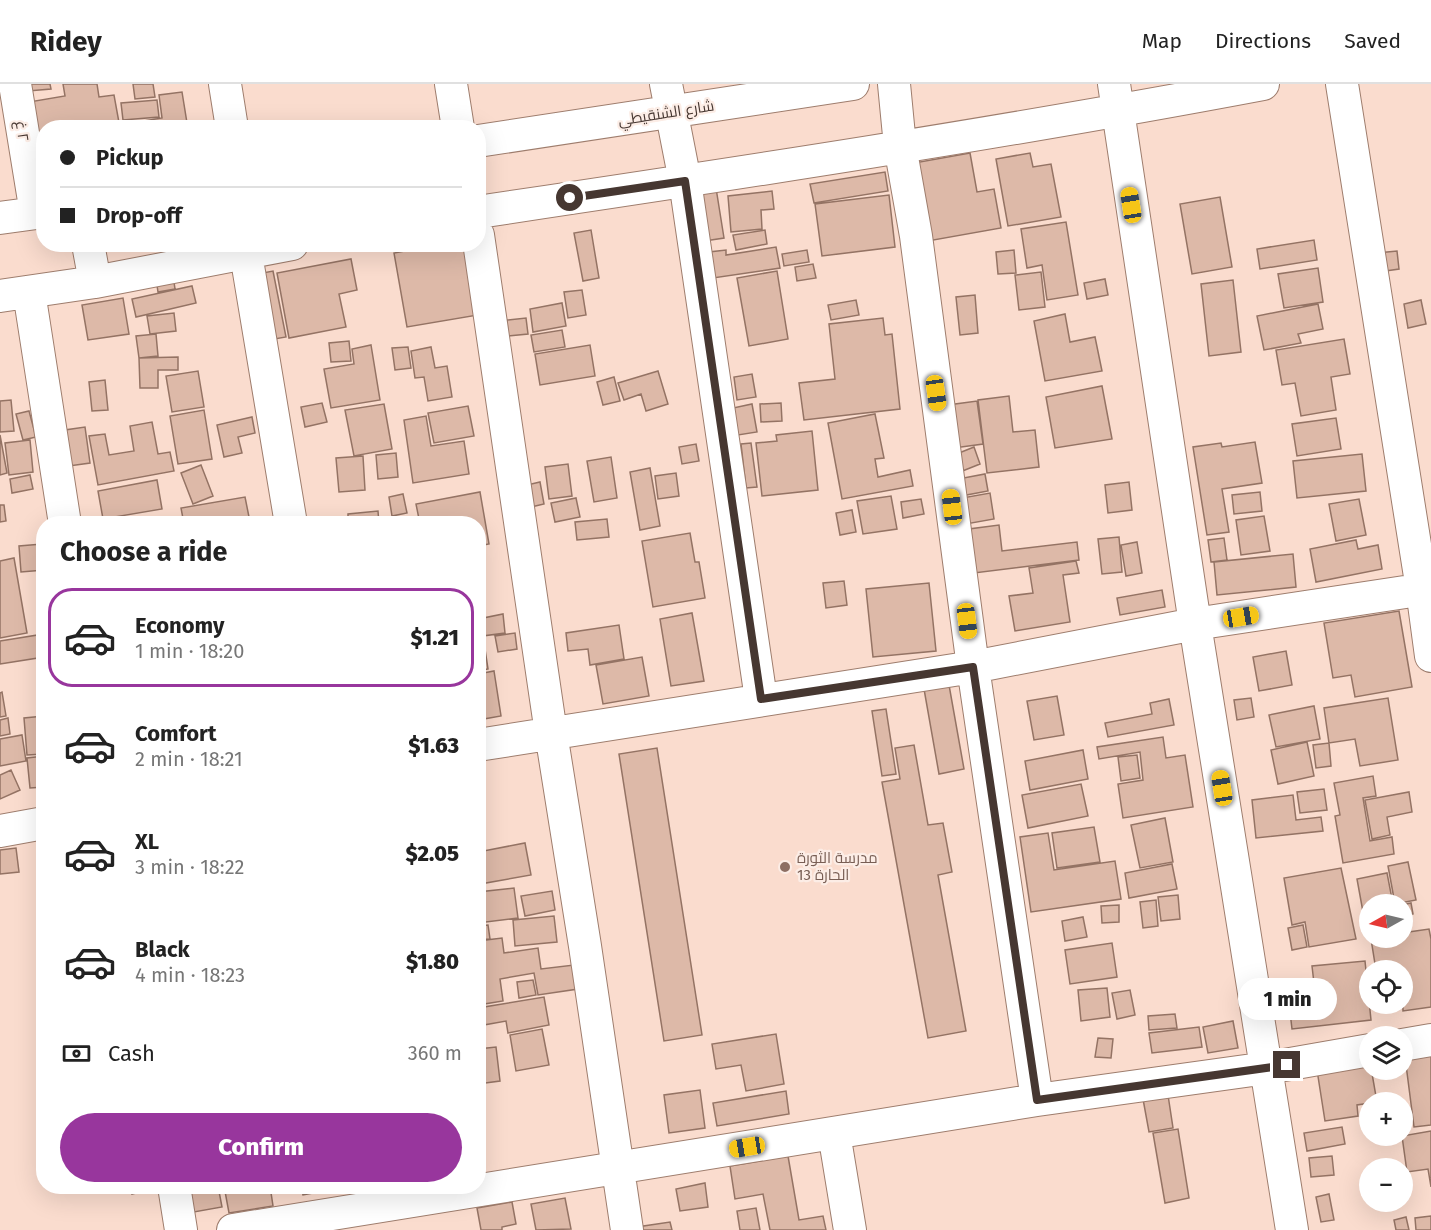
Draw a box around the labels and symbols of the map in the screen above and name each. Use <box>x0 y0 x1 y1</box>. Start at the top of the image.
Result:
street label: شارع الشنقيطي <box>617 97 716 132</box>
street label: ٢ غ <box>10 120 32 143</box>
route start <box>556 184 583 211</box>
car <box>1119 186 1143 224</box>
car <box>925 374 947 412</box>
car <box>941 488 963 526</box>
car <box>956 602 978 640</box>
car <box>1222 605 1260 629</box>
car <box>1210 769 1234 807</box>
place label: مدرسة الثورة الحارة 13 <box>797 849 878 884</box>
marker: مدرسة الثورة الحارة 13 <box>778 860 792 874</box>
north arrow <box>1359 894 1413 948</box>
callout: 1 min <box>1238 978 1336 1020</box>
route end <box>1273 1051 1300 1078</box>
car <box>728 1135 766 1159</box>

